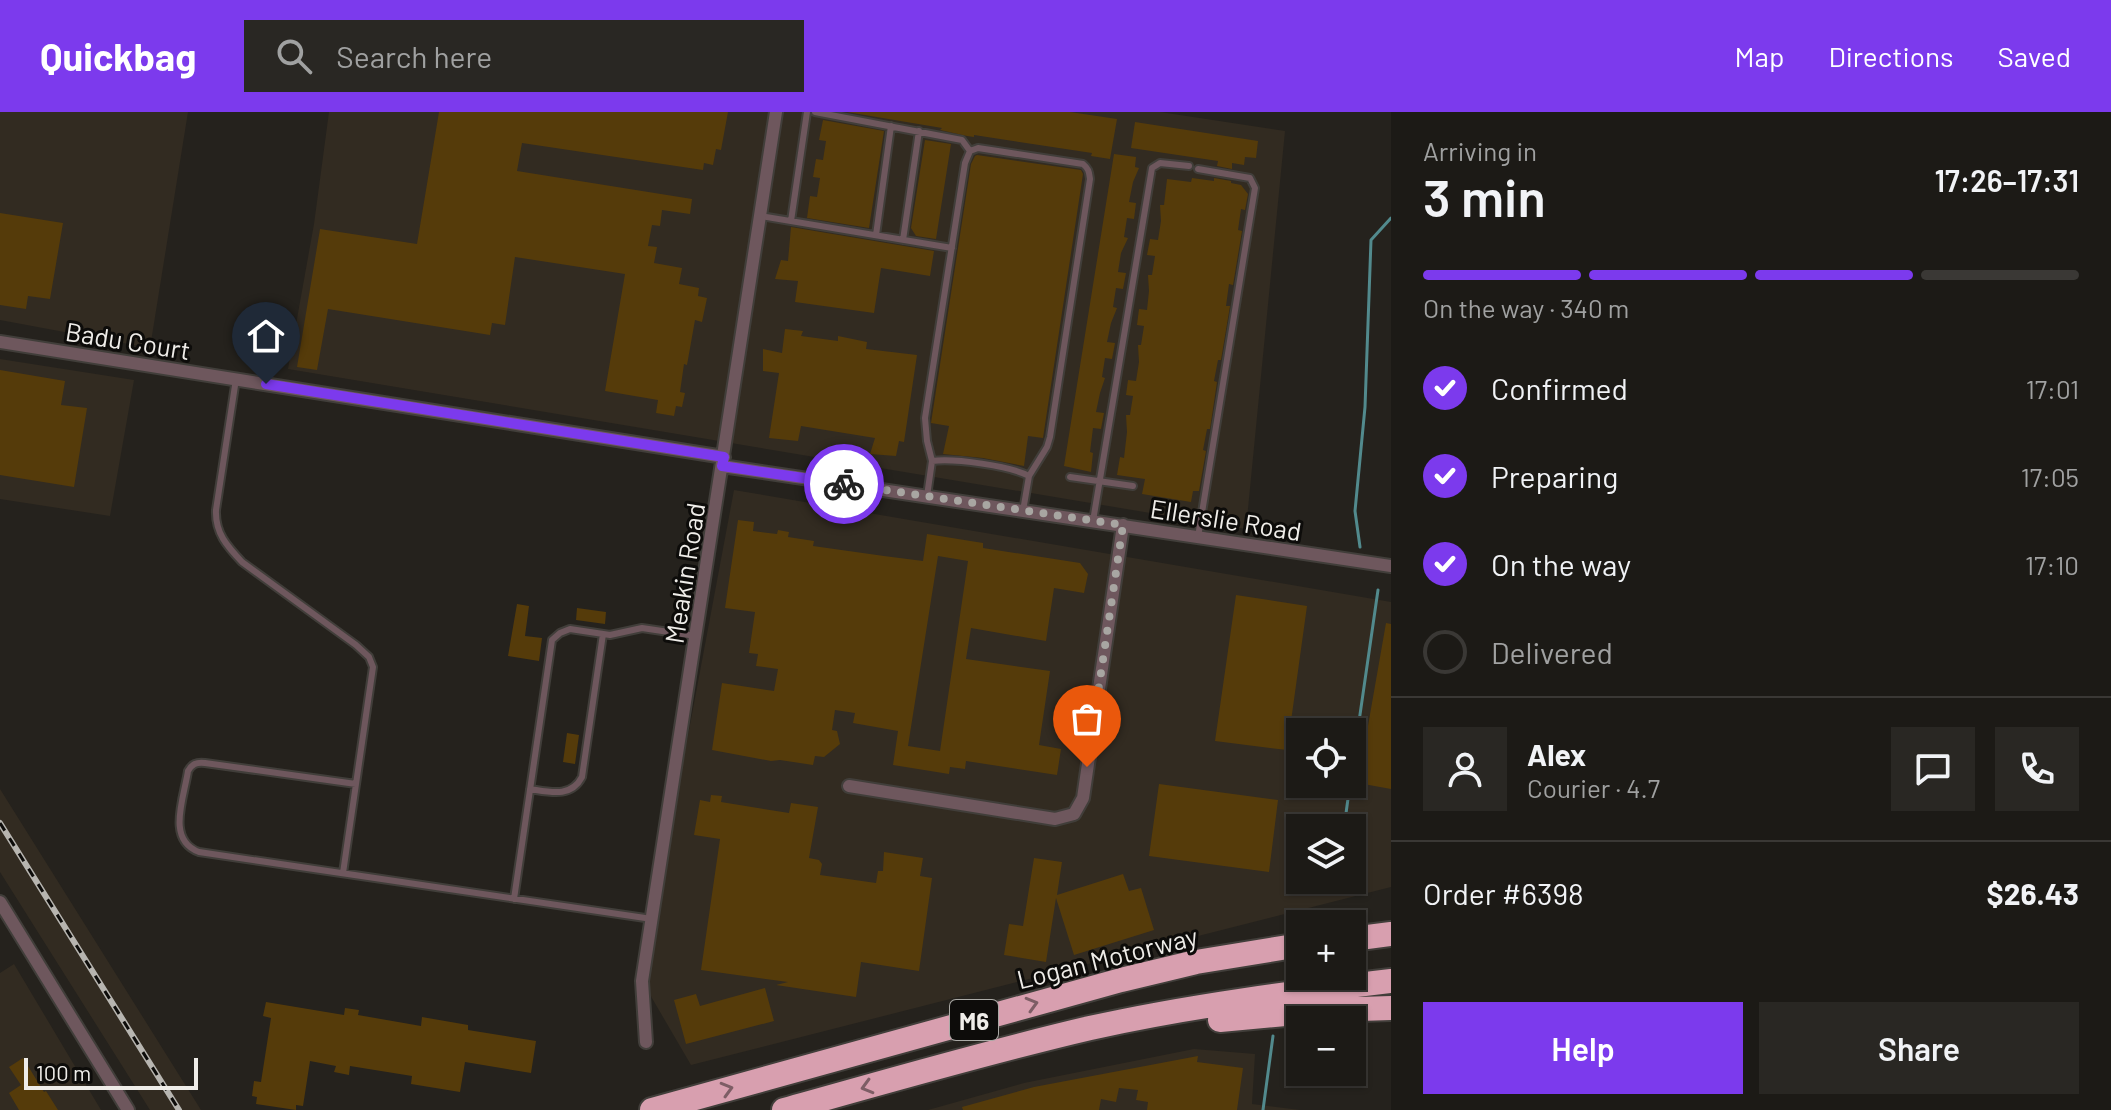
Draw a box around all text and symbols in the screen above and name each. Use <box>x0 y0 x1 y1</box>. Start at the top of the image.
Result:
search box <box>244 20 804 92</box>
text: Quickbag <box>40 33 196 79</box>
icon: search <box>272 34 316 78</box>
text: Search here <box>336 38 492 74</box>
text: Map <box>1735 39 1784 73</box>
text: Directions <box>1828 39 1954 73</box>
text: Saved <box>1998 39 2071 73</box>
text: Arriving in <box>1423 135 1537 166</box>
text: 17:26–17:31 <box>1934 162 2079 198</box>
text: 3 min <box>1423 165 1546 227</box>
text: On the way · 340 m <box>1423 292 1629 323</box>
pin <box>232 302 300 384</box>
icon: home <box>244 314 288 358</box>
street label: Badu Court <box>63 315 193 365</box>
icon: check <box>1423 366 1467 410</box>
text: Confirmed <box>1491 370 1628 406</box>
text: 17:01 <box>2026 373 2079 404</box>
courier <box>804 444 884 524</box>
icon: check <box>1423 454 1467 498</box>
text: Preparing <box>1491 458 1618 494</box>
text: 17:05 <box>2021 461 2079 492</box>
icon: bike <box>822 462 866 506</box>
street label: Ellerslie Road <box>1148 492 1304 546</box>
street label: Meakin Road <box>658 500 710 646</box>
icon: check <box>1423 542 1467 586</box>
text: On the way <box>1491 546 1631 582</box>
text: 17:10 <box>2025 549 2079 580</box>
text: Delivered <box>1491 634 1613 670</box>
pin <box>1053 685 1121 767</box>
icon: bag <box>1065 697 1109 741</box>
map controls <box>1286 718 1366 1086</box>
button: locate <box>1286 718 1366 798</box>
button: person <box>1423 727 1507 811</box>
button: chat <box>1891 727 1975 811</box>
button: phone <box>1995 727 2079 811</box>
text: Alex <box>1527 736 1586 772</box>
text: Courier · 4.7 <box>1527 772 1660 803</box>
button: layers <box>1286 814 1366 894</box>
text: Order #6398 <box>1423 875 1584 911</box>
text: $26.43 <box>1986 875 2079 911</box>
button: + <box>1286 910 1366 990</box>
street label: Logan Motorway <box>1014 920 1200 994</box>
one-way arrow <box>1024 997 1038 1014</box>
road number: M6 <box>950 1000 998 1040</box>
button: Help <box>1423 1002 1743 1094</box>
button: Share <box>1759 1002 2079 1094</box>
button: − <box>1286 1006 1366 1086</box>
scale bar <box>24 1054 198 1090</box>
text: 100 m <box>36 1059 91 1085</box>
one-way arrow <box>860 1078 874 1094</box>
one-way arrow <box>720 1082 734 1098</box>

